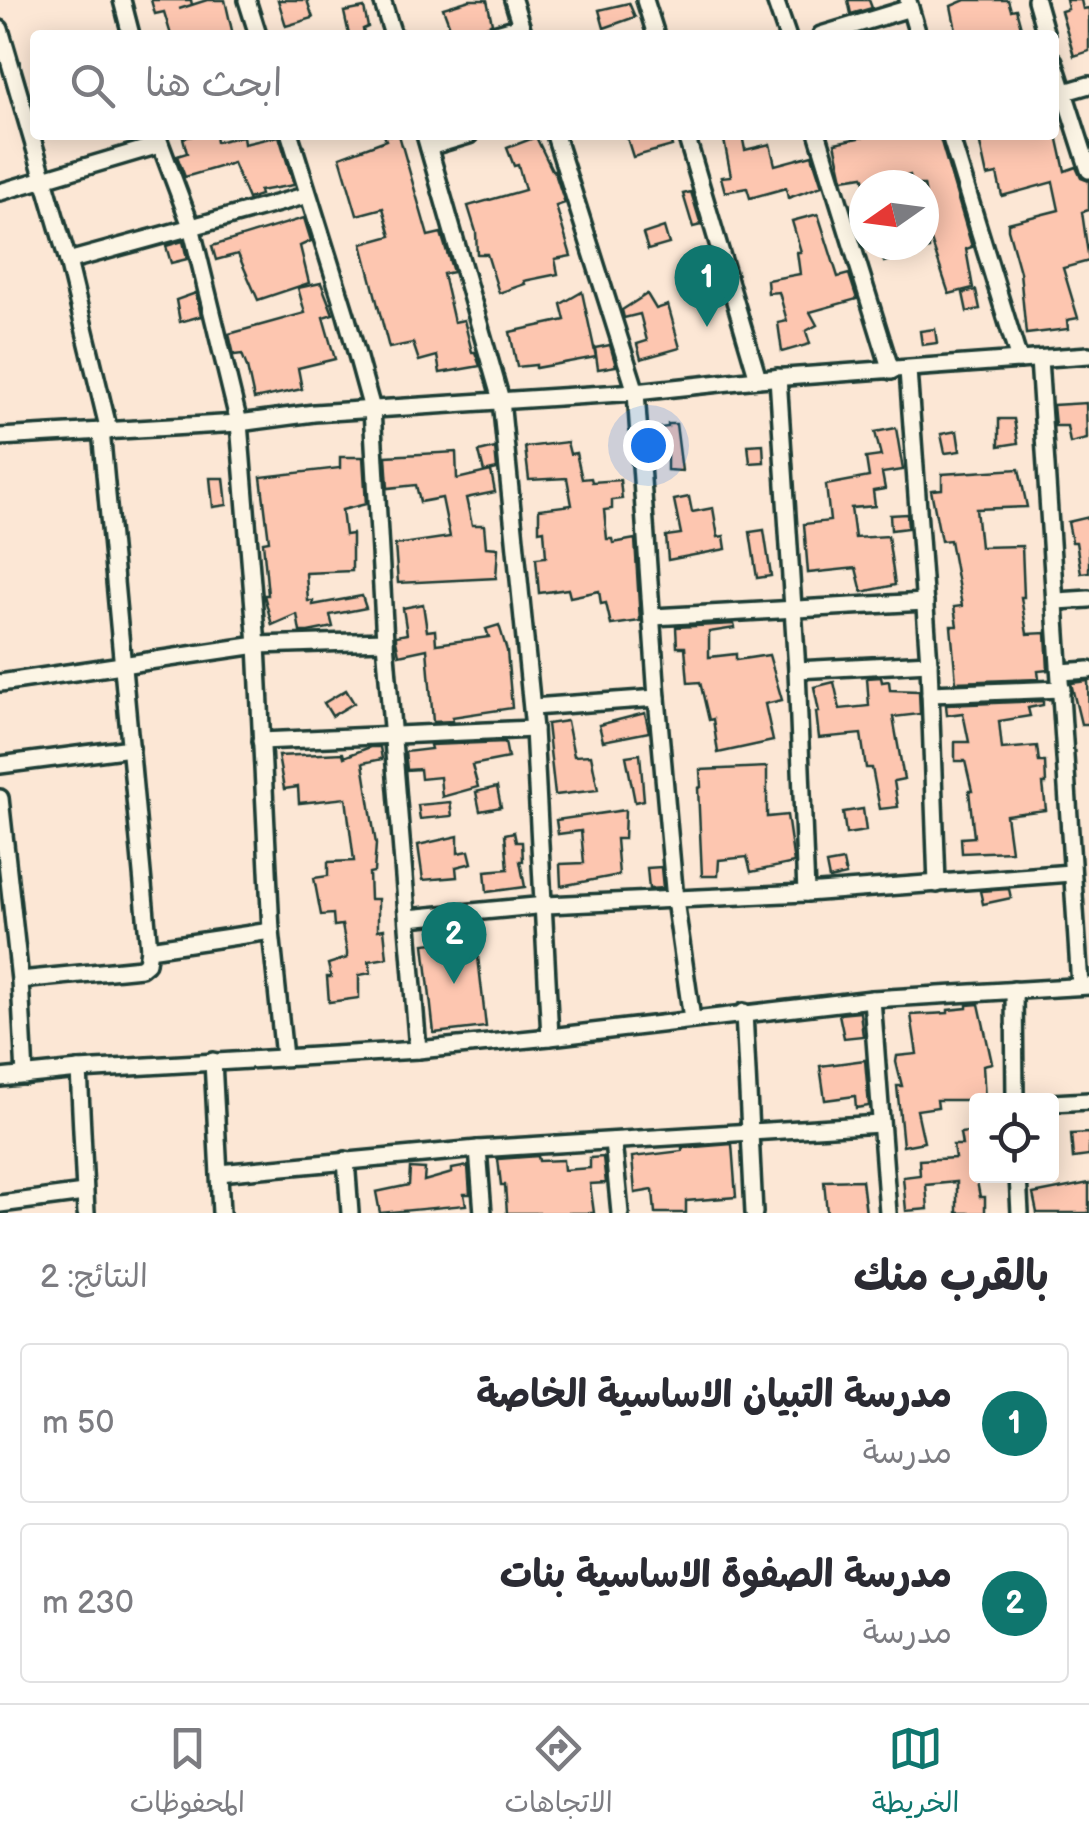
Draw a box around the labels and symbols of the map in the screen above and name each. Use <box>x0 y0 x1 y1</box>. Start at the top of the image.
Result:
north arrow <box>849 170 939 260</box>
pin: 1 <box>674 245 740 327</box>
your location <box>623 420 674 471</box>
pin: 2 <box>422 902 486 984</box>

